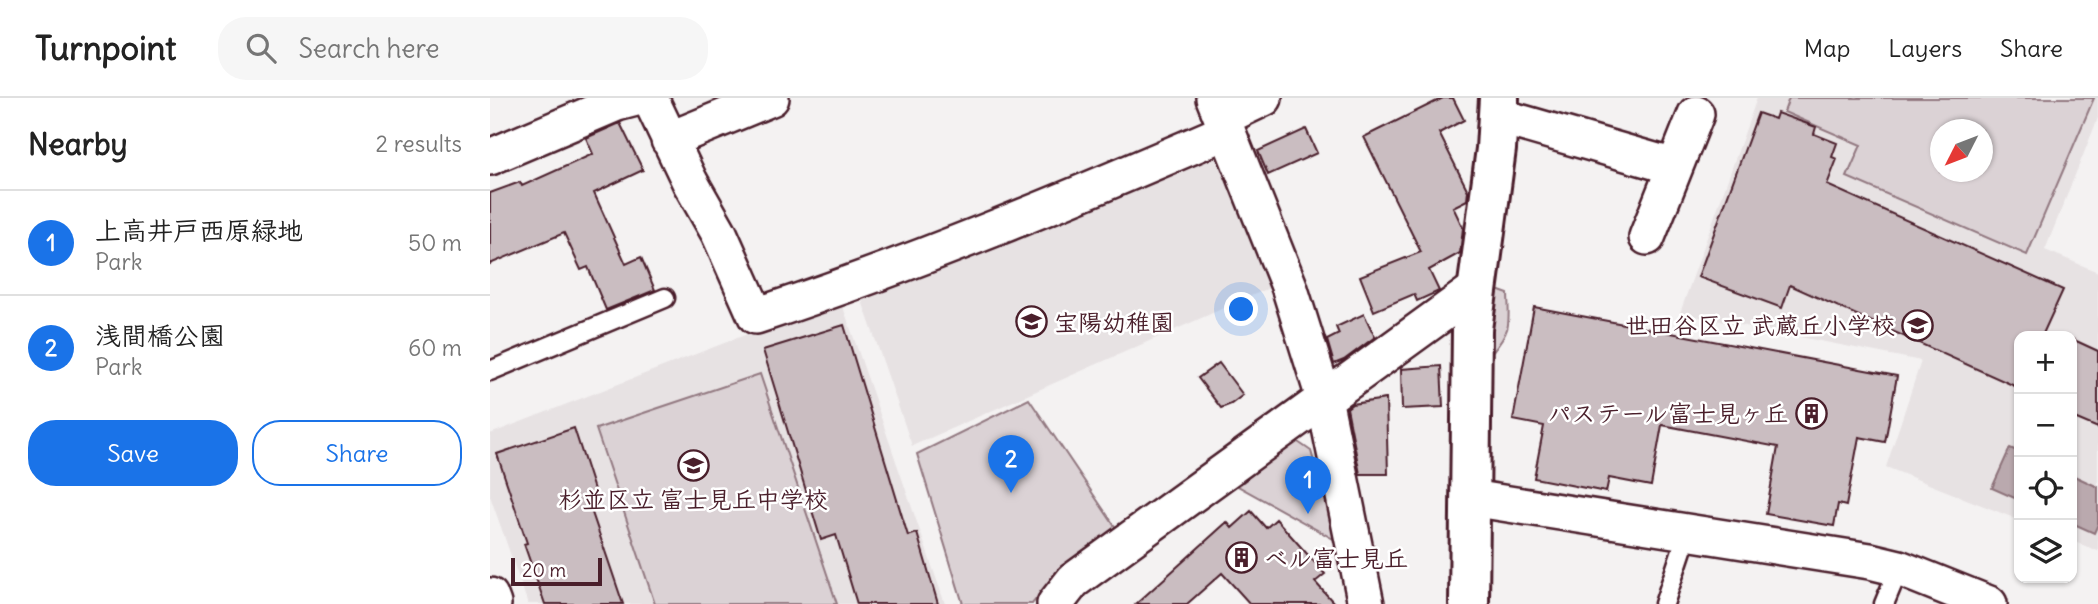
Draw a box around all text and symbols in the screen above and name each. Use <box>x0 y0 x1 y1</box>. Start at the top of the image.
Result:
search box <box>218 17 708 80</box>
text: Turnpoint <box>35 27 176 69</box>
icon: search <box>242 29 280 67</box>
text: Search here <box>298 32 439 65</box>
text: Map <box>1804 33 1850 63</box>
text: Layers <box>1888 33 1962 63</box>
text: Share <box>2000 33 2063 63</box>
north arrow <box>1930 119 1993 182</box>
text: Nearby <box>28 125 128 163</box>
text: 2 results <box>376 129 462 158</box>
text: 上高井戸西原緑地 <box>95 214 303 247</box>
text: 1 <box>46 228 56 257</box>
text: 50 m <box>408 228 462 257</box>
text: Park <box>95 247 143 276</box>
your location <box>1224 292 1258 326</box>
school or university icon: 宝陽幼稚園 <box>1014 305 1048 339</box>
place label: 宝陽幼稚園 <box>1054 307 1174 337</box>
school or university icon: 世田谷区立 武蔵丘小学校 <box>1901 308 1935 342</box>
place label: 世田谷区立 武蔵丘小学校 <box>1625 310 1895 340</box>
text: 浅間橋公園 <box>95 319 225 352</box>
map controls <box>2014 331 2077 583</box>
button: + <box>2014 331 2077 394</box>
text: 2 <box>45 333 57 362</box>
text: 60 m <box>408 333 462 362</box>
text: Park <box>95 352 143 381</box>
button: − <box>2014 394 2077 457</box>
building icon: パステール富士見ヶ丘 <box>1794 396 1828 430</box>
place label: パステール富士見ヶ丘 <box>1548 398 1788 428</box>
button: Save <box>28 420 238 486</box>
button: Share <box>252 420 462 486</box>
pin: 2 <box>988 435 1034 493</box>
school or university icon: 杉並区立 富士見丘中学校 <box>676 448 710 482</box>
pin: 1 <box>1285 456 1331 514</box>
button: locate <box>2014 457 2077 520</box>
place label: 杉並区立 富士見丘中学校 <box>558 484 828 514</box>
button: layers <box>2014 520 2077 583</box>
building icon: ベル富士見丘 <box>1224 541 1258 575</box>
place label: ベル富士見丘 <box>1264 543 1408 573</box>
scale bar <box>511 555 602 587</box>
text: 20 m <box>522 558 566 582</box>

